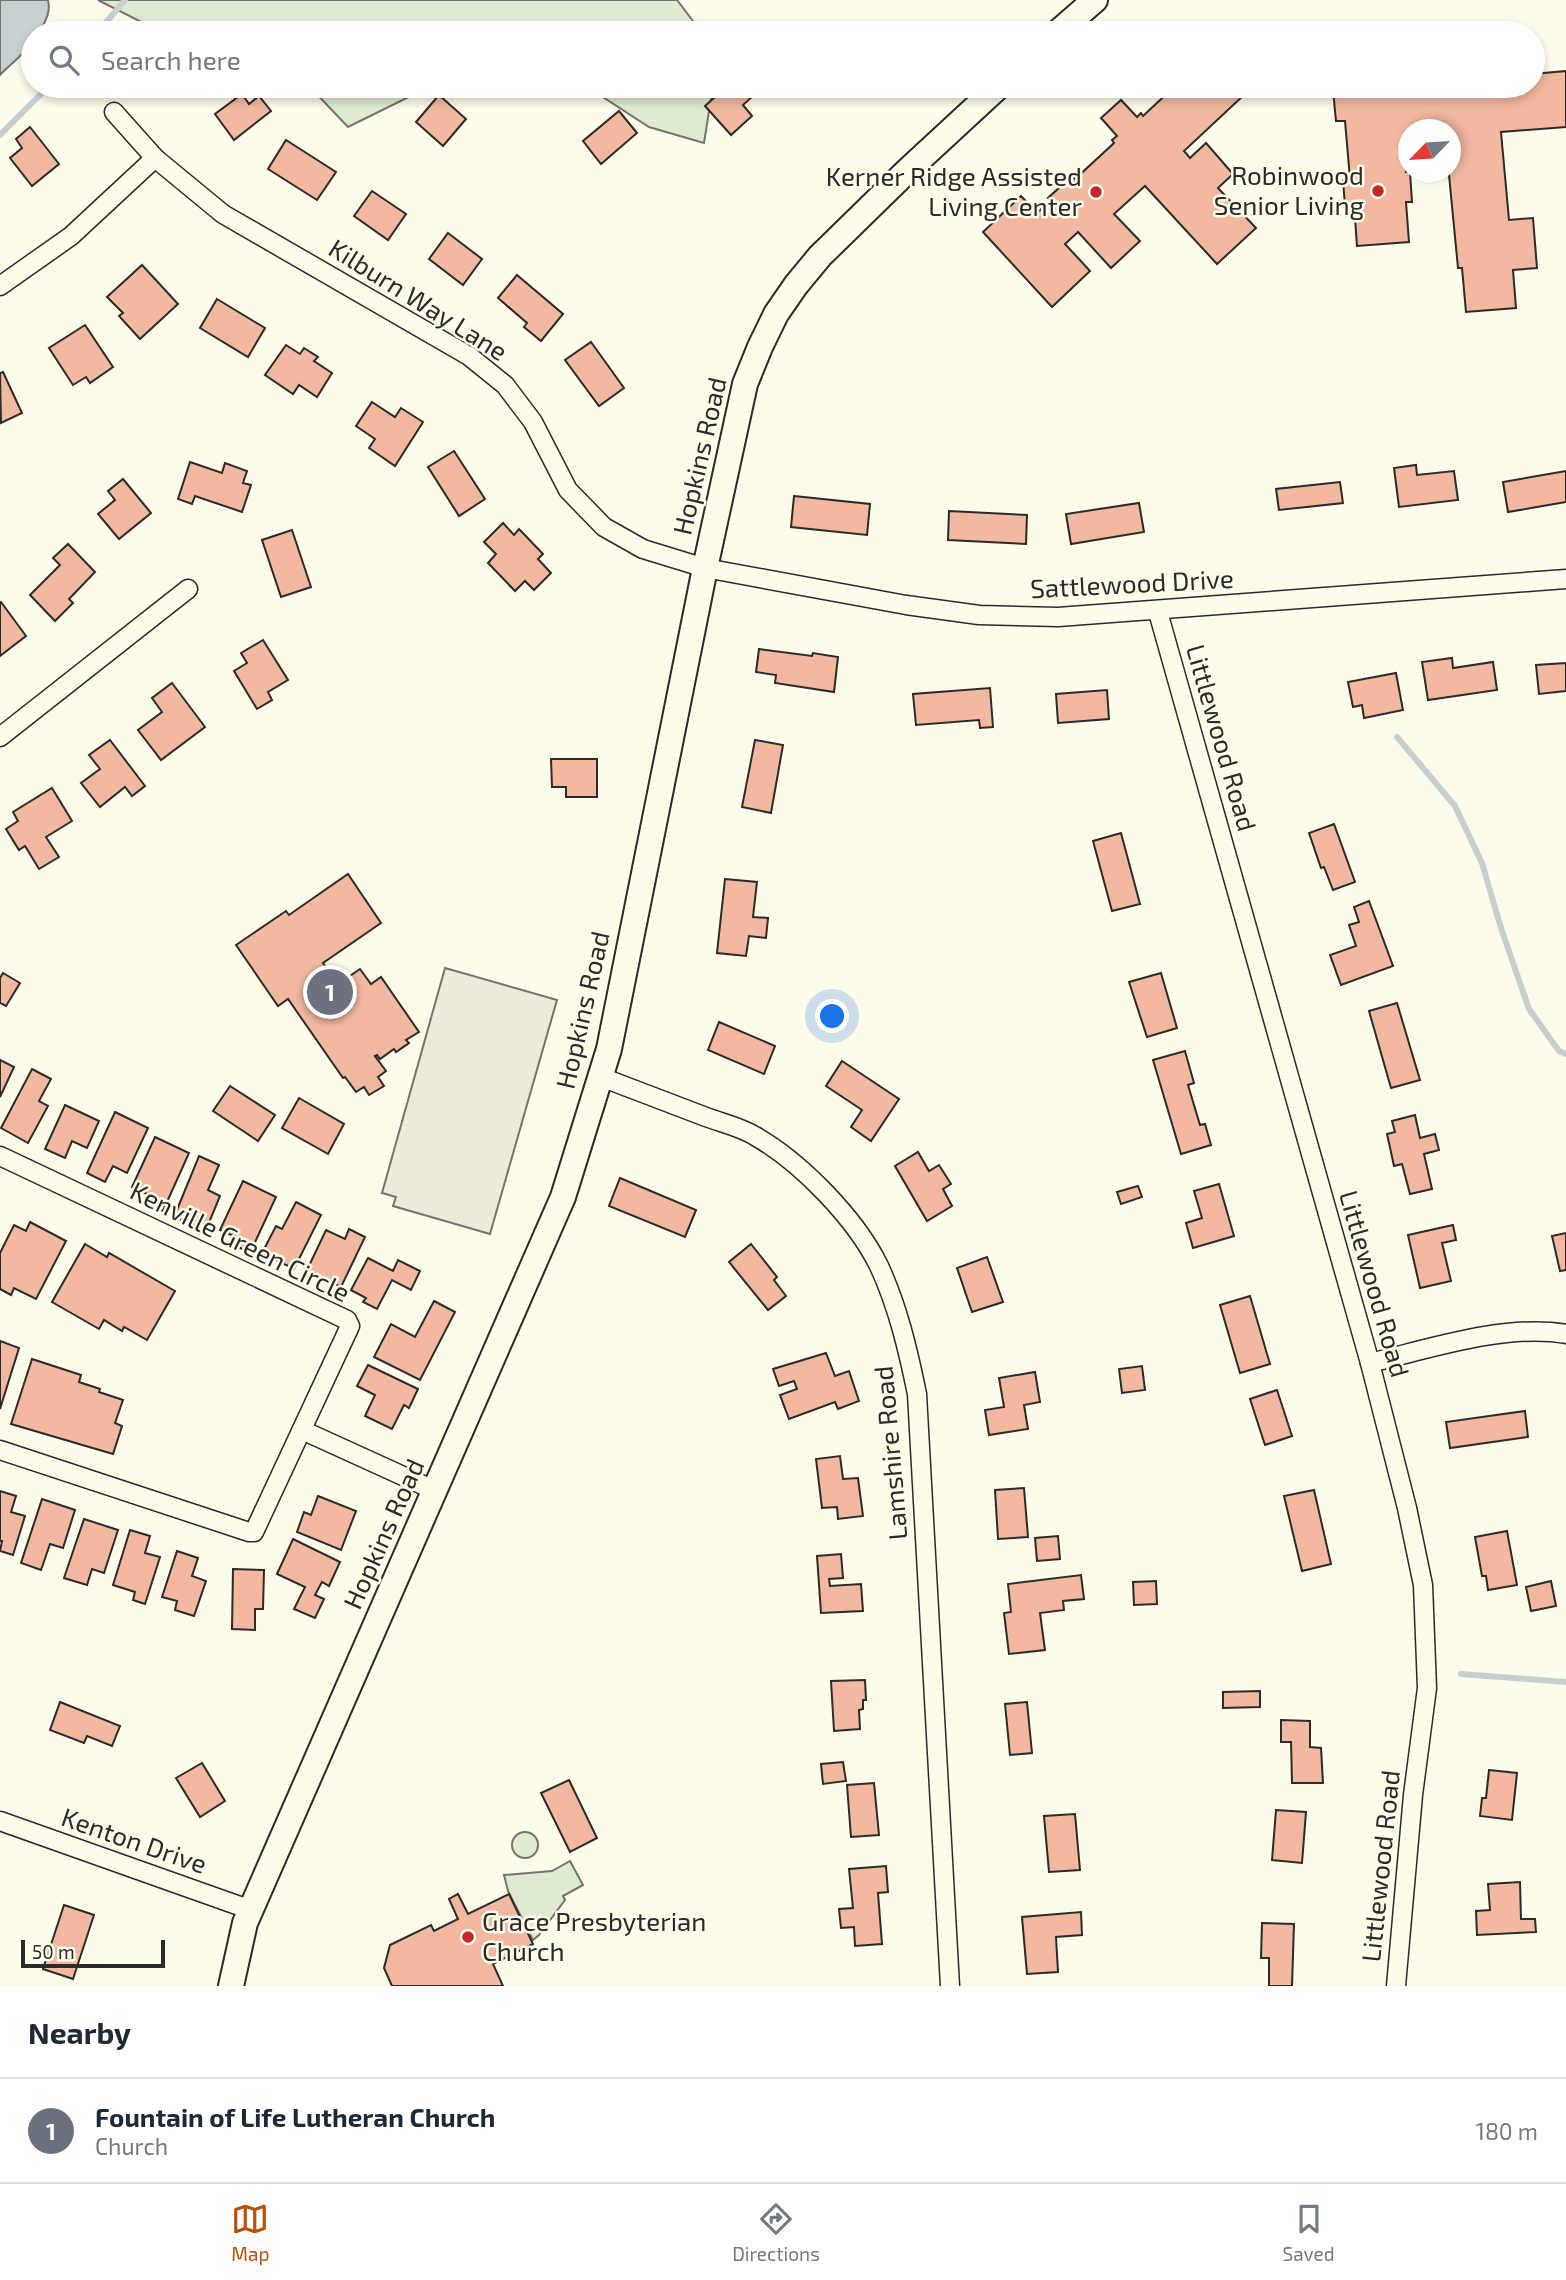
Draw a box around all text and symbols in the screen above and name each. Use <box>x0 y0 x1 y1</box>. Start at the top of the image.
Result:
search box <box>21 21 1545 98</box>
icon: search <box>45 41 83 79</box>
text: Search here <box>101 44 241 75</box>
north arrow <box>1398 119 1461 182</box>
place label: Robinwood Senior Living <box>1214 159 1364 220</box>
place label: Kerner Ridge Assisted Living Center <box>826 160 1082 221</box>
marker: Robinwood Senior Living <box>1370 183 1386 199</box>
marker: Kerner Ridge Assisted Living Center <box>1088 184 1104 200</box>
street label: Kilburn Way Lane <box>324 231 514 366</box>
street label: Hopkins Road <box>665 374 732 538</box>
street label: Sattlewood Drive <box>1029 562 1234 603</box>
street label: Littlewood Road <box>1181 641 1264 835</box>
street label: Hopkins Road <box>548 928 615 1092</box>
pin: 1 <box>307 966 353 1018</box>
your location <box>815 999 849 1033</box>
street label: Kenville Green Circle <box>126 1174 356 1307</box>
street label: Littlewood Road <box>1334 1187 1417 1381</box>
street label: Lamshire Road <box>866 1365 913 1542</box>
street label: Hopkins Road <box>336 1454 430 1613</box>
street label: Littlewood Road <box>1354 1768 1405 1963</box>
street label: Kenton Drive <box>58 1800 211 1879</box>
place label: Grace Presbyterian Church <box>482 1905 706 1966</box>
marker: Grace Presbyterian Church <box>460 1929 476 1945</box>
scale bar <box>21 1937 164 1969</box>
text: 50 m <box>32 1940 75 1963</box>
text: Nearby <box>28 2014 131 2050</box>
text: Fountain of Life Lutheran Church <box>95 2101 495 2132</box>
text: 1 <box>46 2117 56 2145</box>
text: 180 m <box>1476 2117 1538 2145</box>
text: Church <box>95 2132 168 2160</box>
tab: Map <box>231 2200 269 2265</box>
tab: Directions <box>732 2200 820 2265</box>
tab: Saved <box>1282 2200 1335 2265</box>

